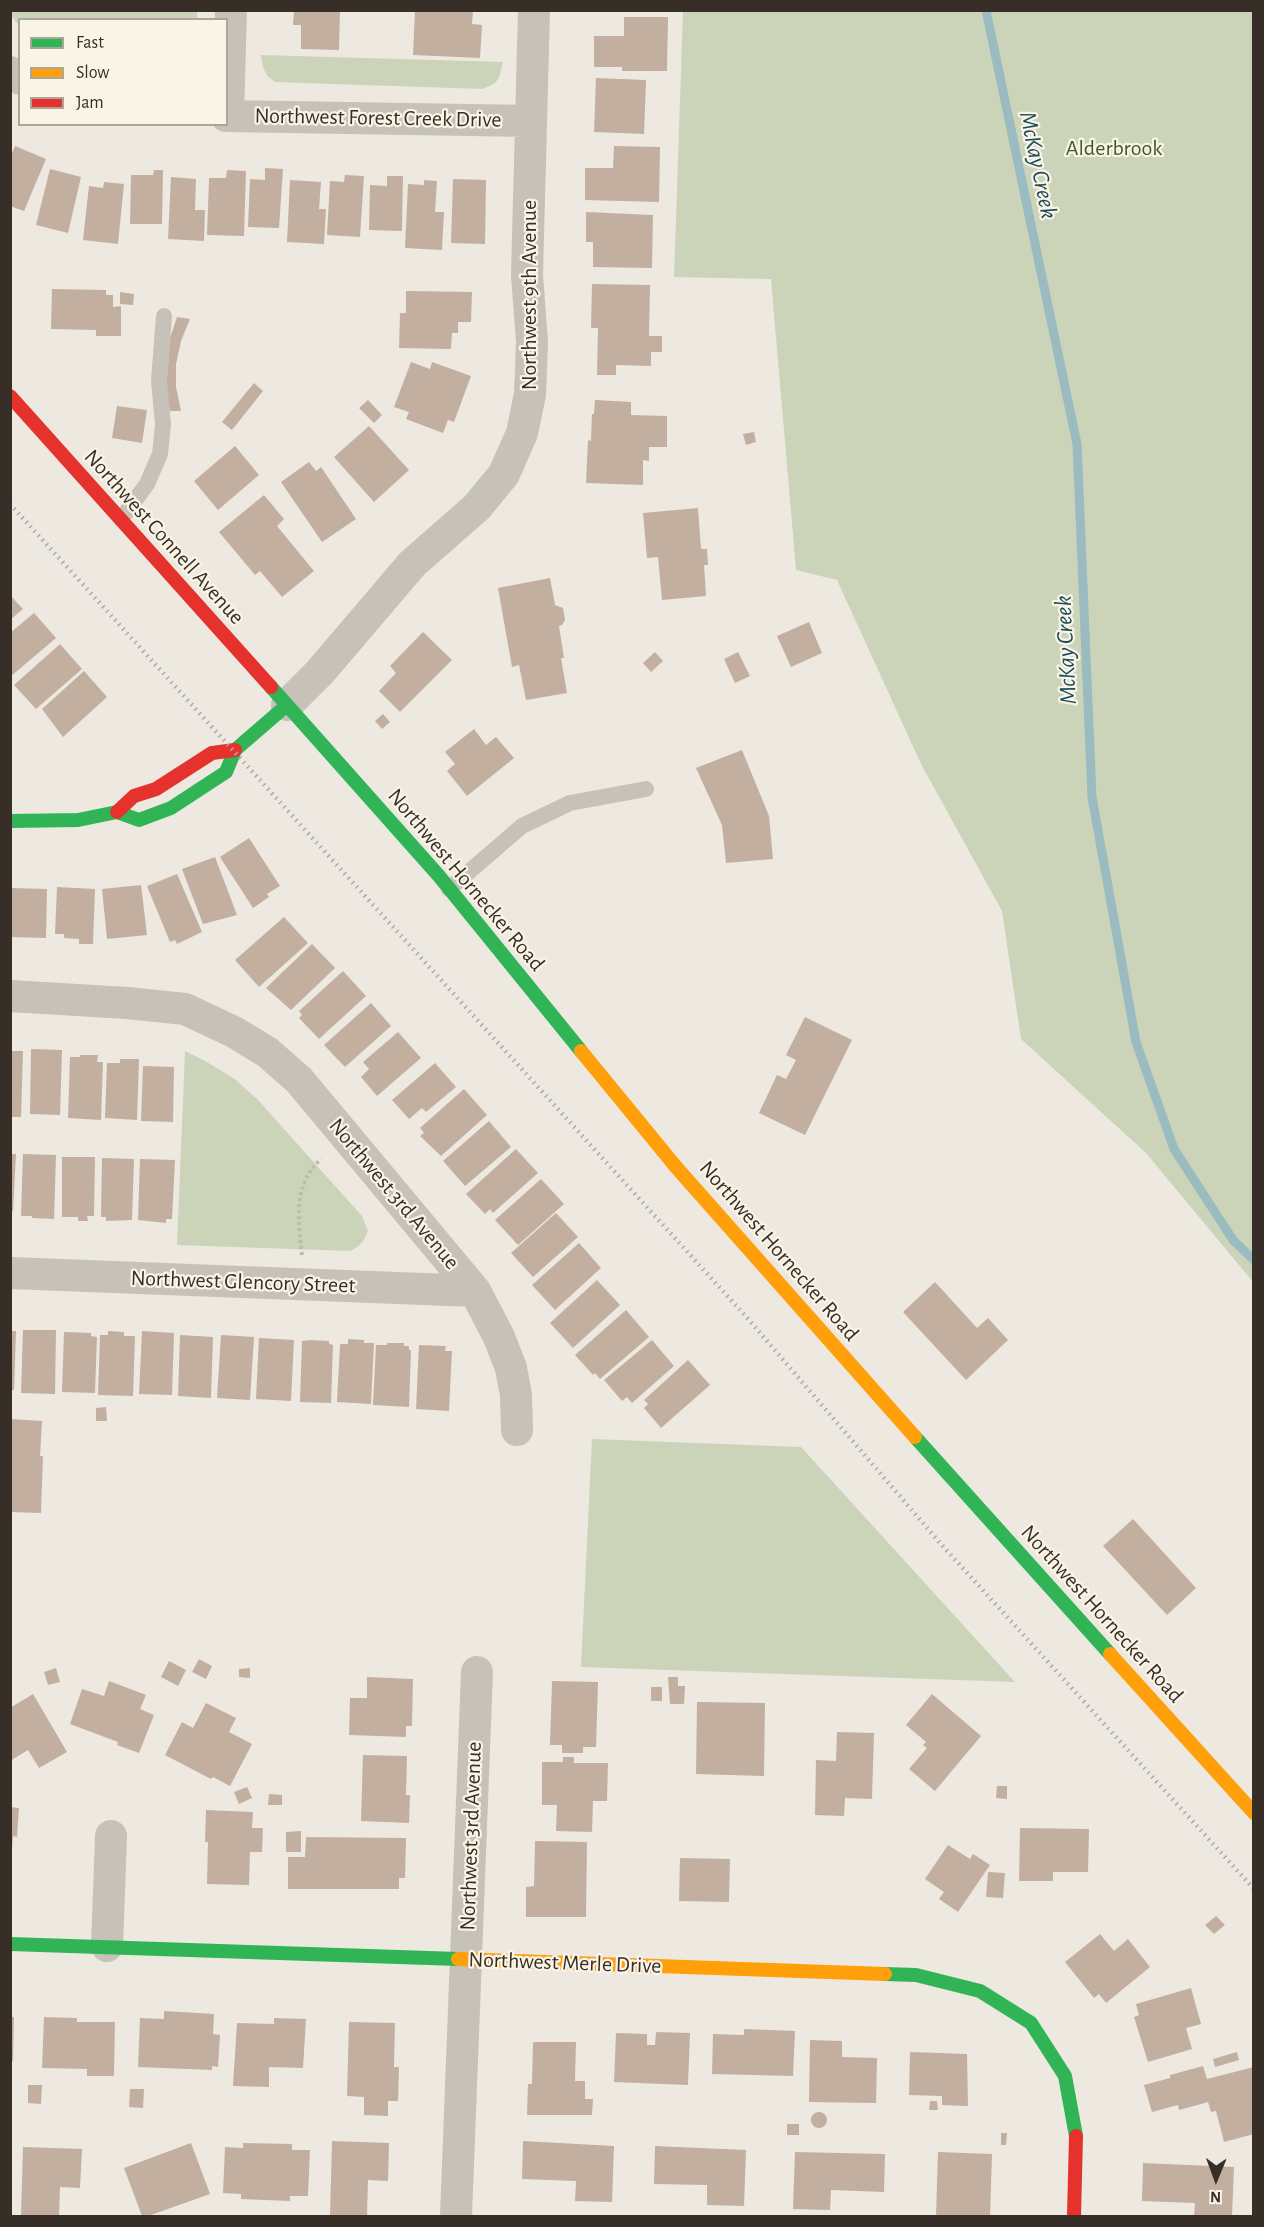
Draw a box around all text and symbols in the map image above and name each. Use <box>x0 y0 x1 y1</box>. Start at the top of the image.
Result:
legend <box>18 18 228 126</box>
text: Fast <box>76 34 104 52</box>
text: Slow <box>76 64 109 82</box>
text: Jam <box>76 94 104 112</box>
street label: Northwest Forest Creek Drive <box>254 103 502 133</box>
water label: McKay Creek <box>1013 109 1063 221</box>
park label: Alderbrook <box>1066 135 1162 161</box>
street label: Northwest 9th Avenue <box>516 200 542 390</box>
street label: Northwest Connell Avenue <box>78 444 250 630</box>
water label: McKay Creek <box>1049 595 1083 705</box>
street label: Northwest Hornecker Road <box>382 783 550 977</box>
street label: Northwest 3rd Avenue <box>323 1113 465 1275</box>
street label: Northwest Hornecker Road <box>693 1155 865 1347</box>
street label: Northwest Glencory Street <box>130 1265 356 1299</box>
street label: Northwest Hornecker Road <box>1015 1520 1189 1708</box>
street label: Northwest 3rd Avenue <box>455 1741 487 1931</box>
street label: Northwest Merle Drive <box>468 1946 662 1980</box>
north arrow <box>1186 2149 1246 2209</box>
text: N <box>1210 2189 1221 2205</box>

